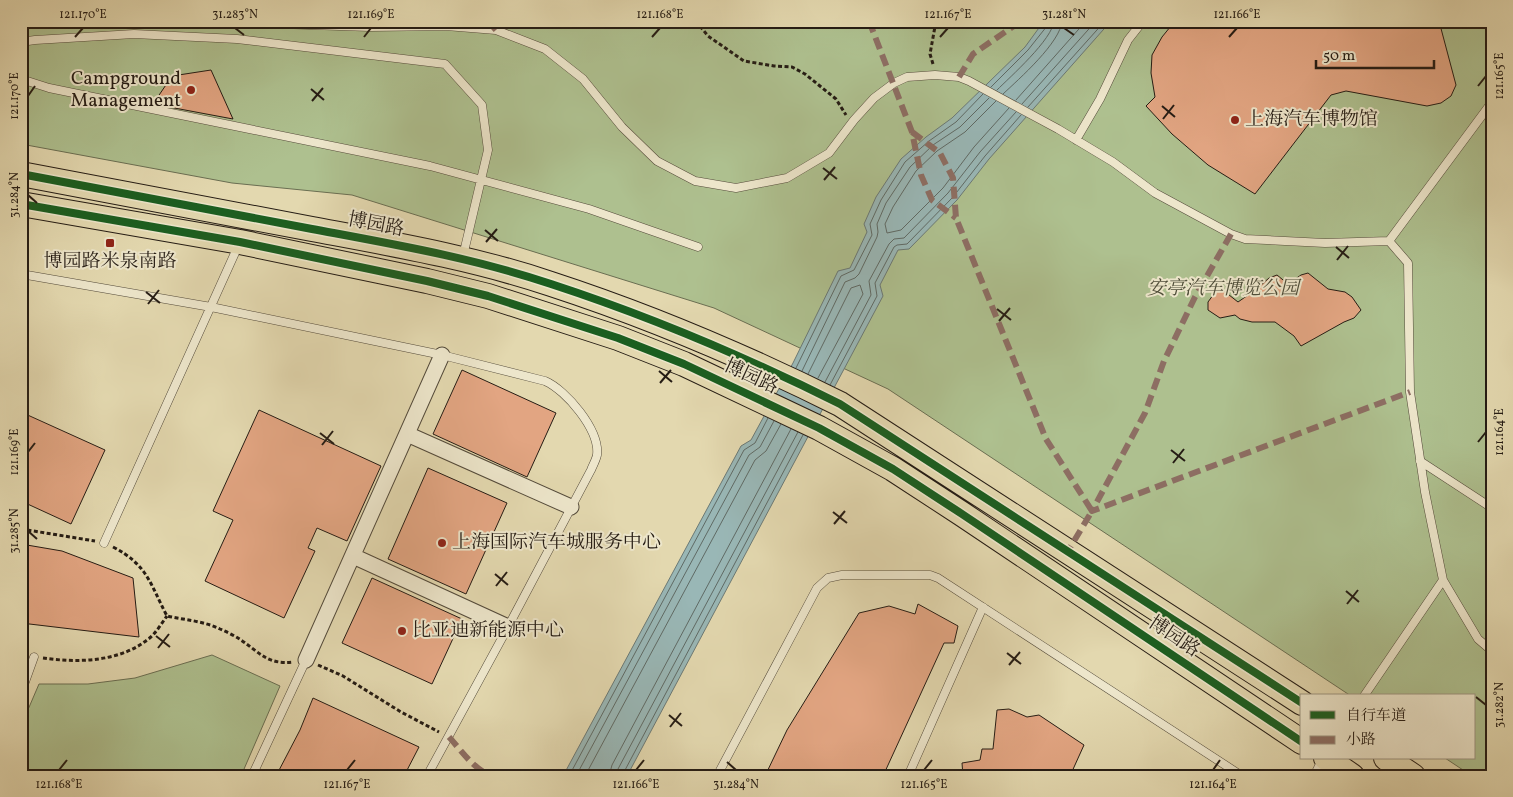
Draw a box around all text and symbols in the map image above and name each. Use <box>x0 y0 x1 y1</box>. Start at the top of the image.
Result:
text: 121.170°E <box>59 7 107 23</box>
text: 31.283°N <box>212 7 258 23</box>
text: 121.169°E <box>347 7 395 23</box>
text: 121.168°E <box>636 7 684 23</box>
text: 121.167°E <box>925 7 971 23</box>
text: 31.281°N <box>1042 7 1086 23</box>
text: 121.166°E <box>1213 7 1261 23</box>
scale bar <box>1316 38 1433 70</box>
text: 50 m <box>1323 46 1355 67</box>
text: 121.165°E <box>1492 53 1508 99</box>
place label: Campground Management <box>70 66 181 114</box>
text: 121.170°E <box>7 72 23 120</box>
marker: Campground Management <box>185 84 197 96</box>
place label: 上海汽车博物馆 <box>1245 107 1378 133</box>
marker: 上海汽车博物馆 <box>1229 114 1241 126</box>
text: 31.284°N <box>7 172 23 218</box>
street label: 博园路 <box>346 207 406 243</box>
marker: 博园路米泉南路 <box>104 237 116 249</box>
place label: 博园路米泉南路 <box>43 249 177 275</box>
park label: 安亭汽车博览公园 <box>1147 276 1302 302</box>
street label: 博园路 <box>720 353 782 401</box>
text: 121.164°E <box>1492 408 1508 456</box>
text: 121.169°E <box>7 428 23 476</box>
text: 31.285°N <box>7 508 23 554</box>
place label: 上海国际汽车城服务中心 <box>452 530 661 556</box>
marker: 上海国际汽车城服务中心 <box>436 537 448 549</box>
street label: 博园路 <box>1143 610 1205 664</box>
place label: 比亚迪新能源中心 <box>412 618 564 644</box>
marker: 比亚迪新能源中心 <box>396 625 408 637</box>
text: 31.282°N <box>1492 682 1508 728</box>
legend <box>1300 694 1476 760</box>
text: 自行车道 <box>1346 706 1406 727</box>
text: 小路 <box>1346 730 1376 751</box>
text: 121.168°E <box>35 777 83 793</box>
text: 121.167°E <box>324 777 370 793</box>
text: 121.166°E <box>612 777 660 793</box>
text: 31.284°N <box>713 777 759 793</box>
text: 121.165°E <box>901 777 947 793</box>
text: 121.164°E <box>1189 777 1237 793</box>

